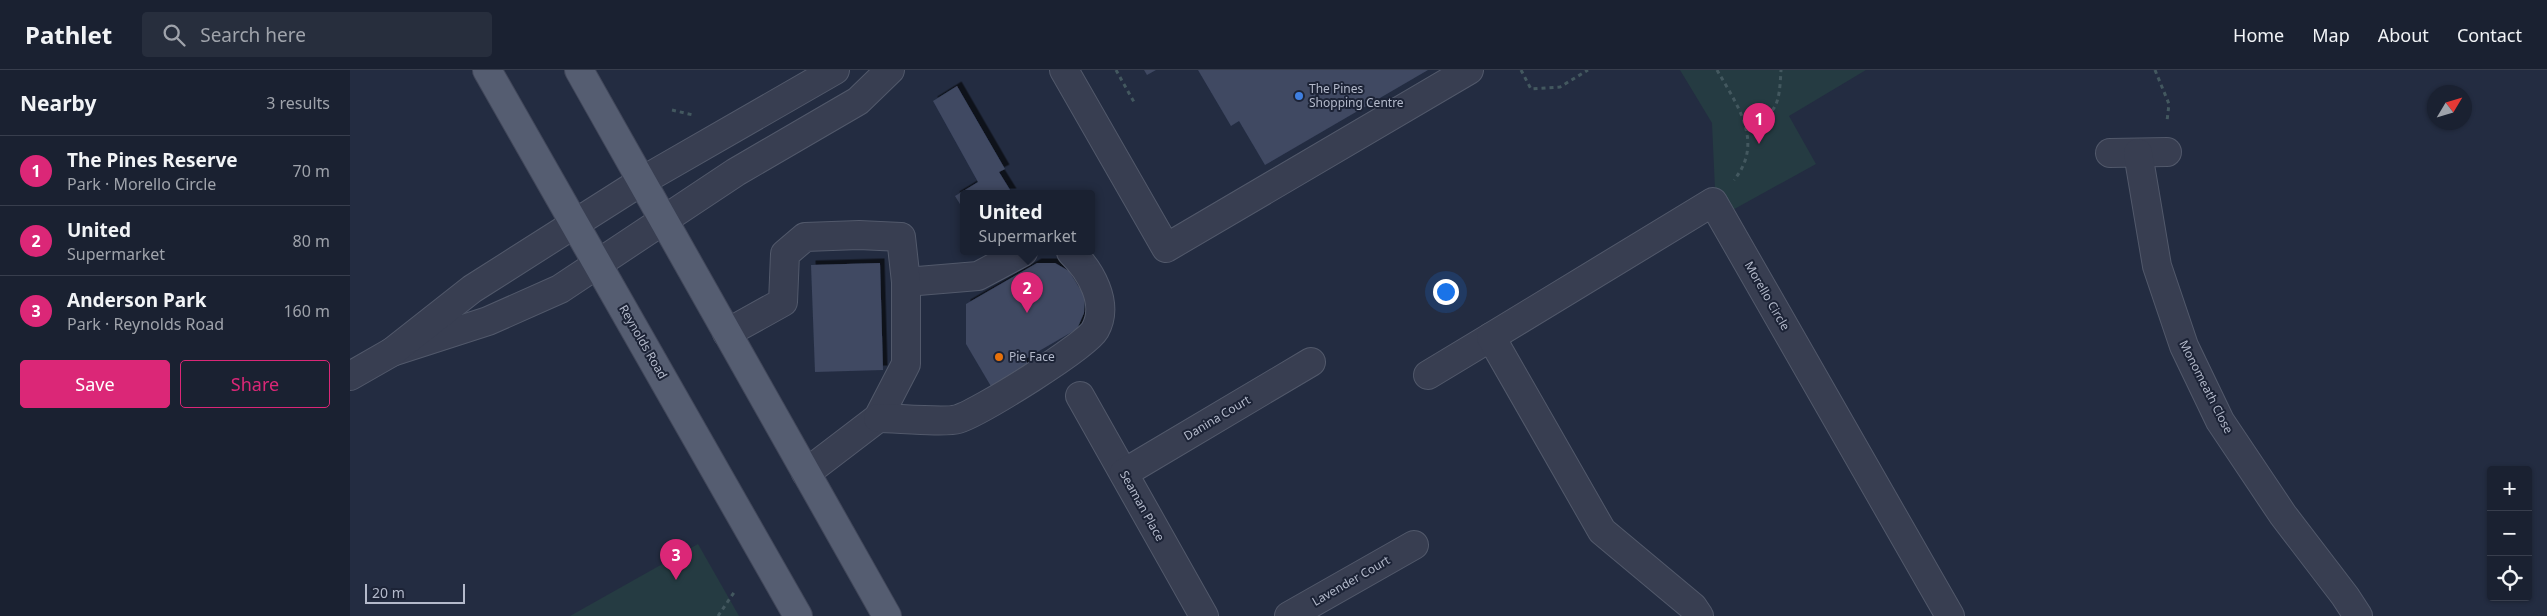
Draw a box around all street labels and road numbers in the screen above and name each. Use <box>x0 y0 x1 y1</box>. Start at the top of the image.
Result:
street label: Morello Circle <box>1741 258 1794 334</box>
street label: Reynolds Road <box>615 302 672 382</box>
street label: Monomeath Close <box>2176 337 2237 437</box>
street label: Danina Court <box>1180 391 1254 444</box>
street label: Seaman Place <box>1116 467 1169 544</box>
street label: Lavender Court <box>1309 551 1393 610</box>

